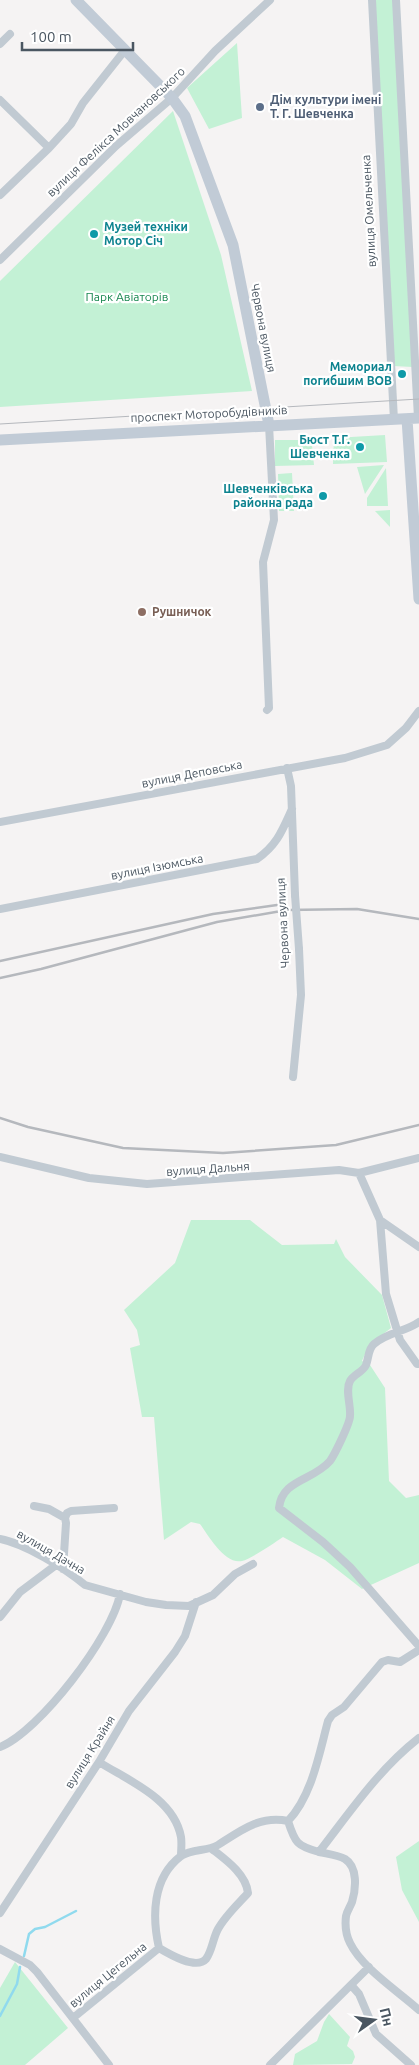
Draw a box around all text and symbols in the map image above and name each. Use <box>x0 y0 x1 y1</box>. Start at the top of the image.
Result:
scale bar <box>22 20 134 52</box>
text: 100 m <box>30 28 72 45</box>
street label: вулиця Фелікса Мовчановського <box>44 64 187 199</box>
place label: Дім культури імені Т. Г. Шевченка <box>270 93 381 120</box>
marker: Дім культури імені Т. Г. Шевченка <box>254 101 266 113</box>
street label: вулиця Омельченка <box>359 154 378 268</box>
place label: Музей техніки Мотор Січ <box>104 220 188 247</box>
marker: Музей техніки Мотор Січ <box>88 228 100 240</box>
street label: Червона вулиця <box>248 282 278 374</box>
park label: Парк Авіаторів <box>86 290 168 303</box>
place label: Мемориал погибшим ВОВ <box>303 360 392 387</box>
marker: Мемориал погибшим ВОВ <box>396 368 408 380</box>
street label: проспект Моторобудівників <box>130 403 288 424</box>
place label: Бюст Т.Г. Шевченка <box>290 433 350 460</box>
marker: Бюст Т.Г. Шевченка <box>354 441 366 453</box>
place label: Шевченківська районна рада <box>223 482 313 509</box>
marker: Шевченківська районна рада <box>317 490 329 502</box>
place label: Рушничок <box>152 605 212 618</box>
marker: Рушничок <box>136 606 148 618</box>
street label: вулиця Деповська <box>141 757 243 790</box>
street label: вулиця Ізюмська <box>110 851 204 882</box>
street label: Червона вулиця <box>274 878 291 968</box>
street label: вулиця Дальня <box>166 1159 250 1178</box>
street label: вулиця Дачна <box>15 1527 88 1576</box>
street label: вулиця Крайня <box>62 1713 117 1791</box>
street label: вулиця Цегельна <box>67 1940 149 2010</box>
north arrow <box>349 1995 399 2045</box>
text: Пн <box>377 2006 397 2028</box>

